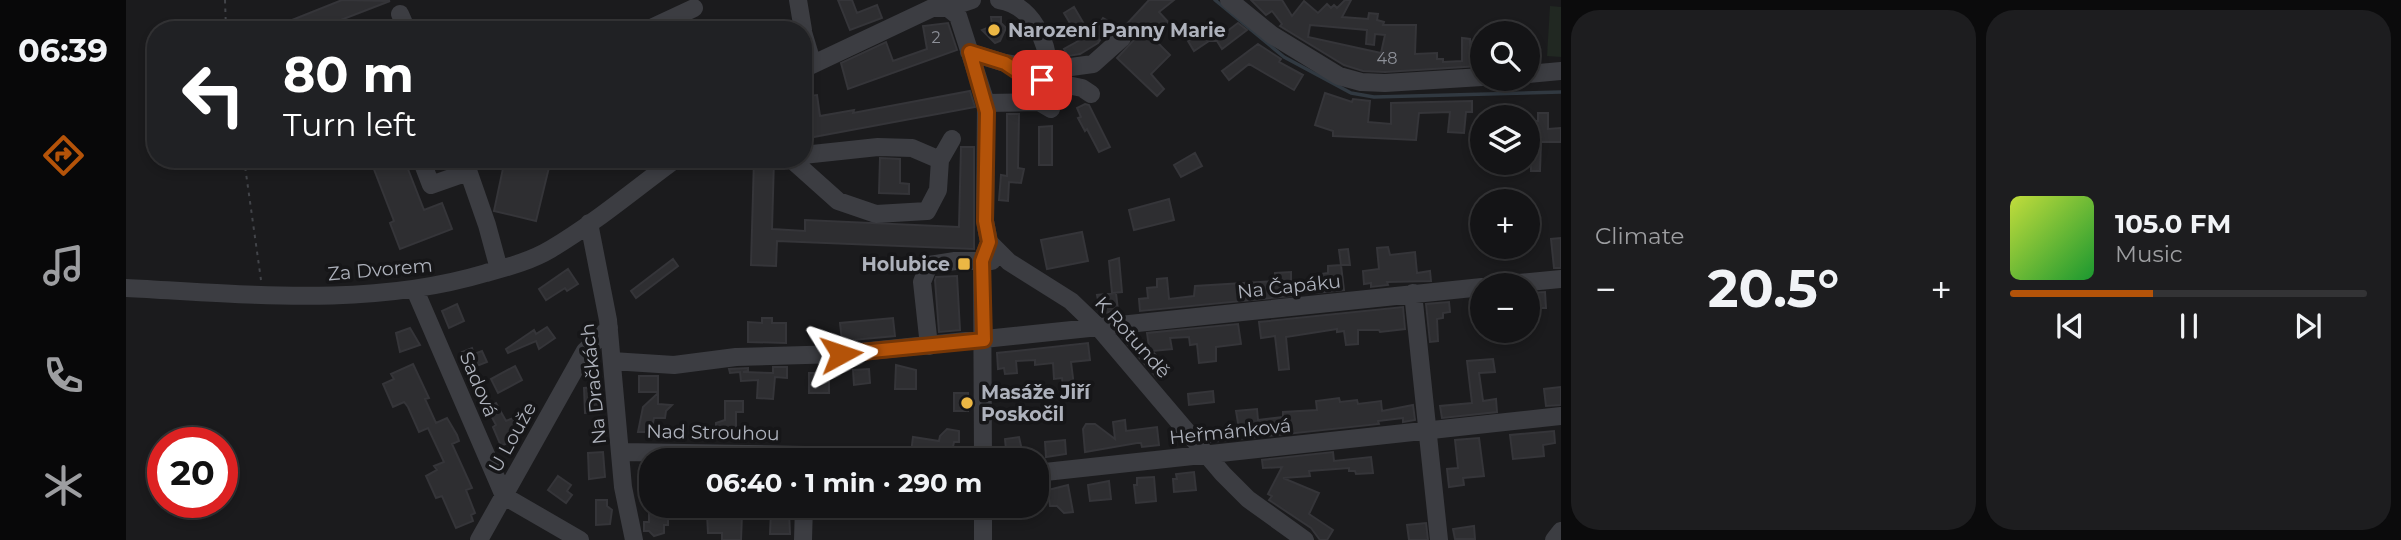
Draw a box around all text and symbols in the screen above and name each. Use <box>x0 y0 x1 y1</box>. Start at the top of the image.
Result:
place label: Narození Panny Marie <box>1008 19 1226 42</box>
map controls <box>1470 21 1540 343</box>
button: search <box>1470 21 1540 91</box>
marker: Narození Panny Marie <box>986 22 1002 38</box>
house number: 2 <box>931 28 941 47</box>
text: 06:39 <box>18 31 108 70</box>
text: 80 m <box>283 45 414 104</box>
icon: left <box>168 49 259 140</box>
house number: 48 <box>1377 49 1397 68</box>
pin <box>1012 50 1072 110</box>
icon: arrive <box>1023 61 1061 99</box>
text: Turn left <box>283 105 417 144</box>
button: layers <box>1470 105 1540 175</box>
icon: directions <box>39 131 88 180</box>
button: + <box>1470 189 1540 259</box>
text: 105.0 FM <box>2115 208 2231 240</box>
text: Climate <box>1595 222 1684 250</box>
text: Music <box>2115 240 2183 268</box>
icon: music <box>39 241 88 290</box>
street label: Za Dvorem <box>327 253 433 286</box>
place label: Holubice <box>862 253 950 276</box>
marker: Holubice <box>956 256 972 272</box>
text: 20.5° <box>1708 257 1839 320</box>
text: − <box>1595 266 1617 313</box>
text: + <box>1930 266 1952 313</box>
street label: Na Čapáku <box>1236 270 1342 303</box>
button: − <box>1470 273 1540 343</box>
street label: K Rotundě <box>1090 292 1175 383</box>
icon: previous <box>2051 307 2089 345</box>
icon: pause <box>2170 307 2208 345</box>
icon: next <box>2289 307 2327 345</box>
position arrow <box>804 317 878 391</box>
street label: Na Dračkách <box>576 322 611 446</box>
street label: Sadová <box>455 348 503 420</box>
icon: phone <box>39 351 88 400</box>
place label: Masáže Jiří Poskočil <box>981 381 1091 426</box>
marker: Masáže Jiří Poskočil <box>959 395 975 411</box>
street label: U Louže <box>484 398 541 476</box>
street label: Heřmánková <box>1168 414 1292 449</box>
street label: Nad Strouhou <box>646 420 780 445</box>
speed limit sign: 20 <box>147 427 238 518</box>
icon: climate <box>39 461 88 510</box>
text: 06:40 · 1 min · 290 m <box>706 467 982 499</box>

